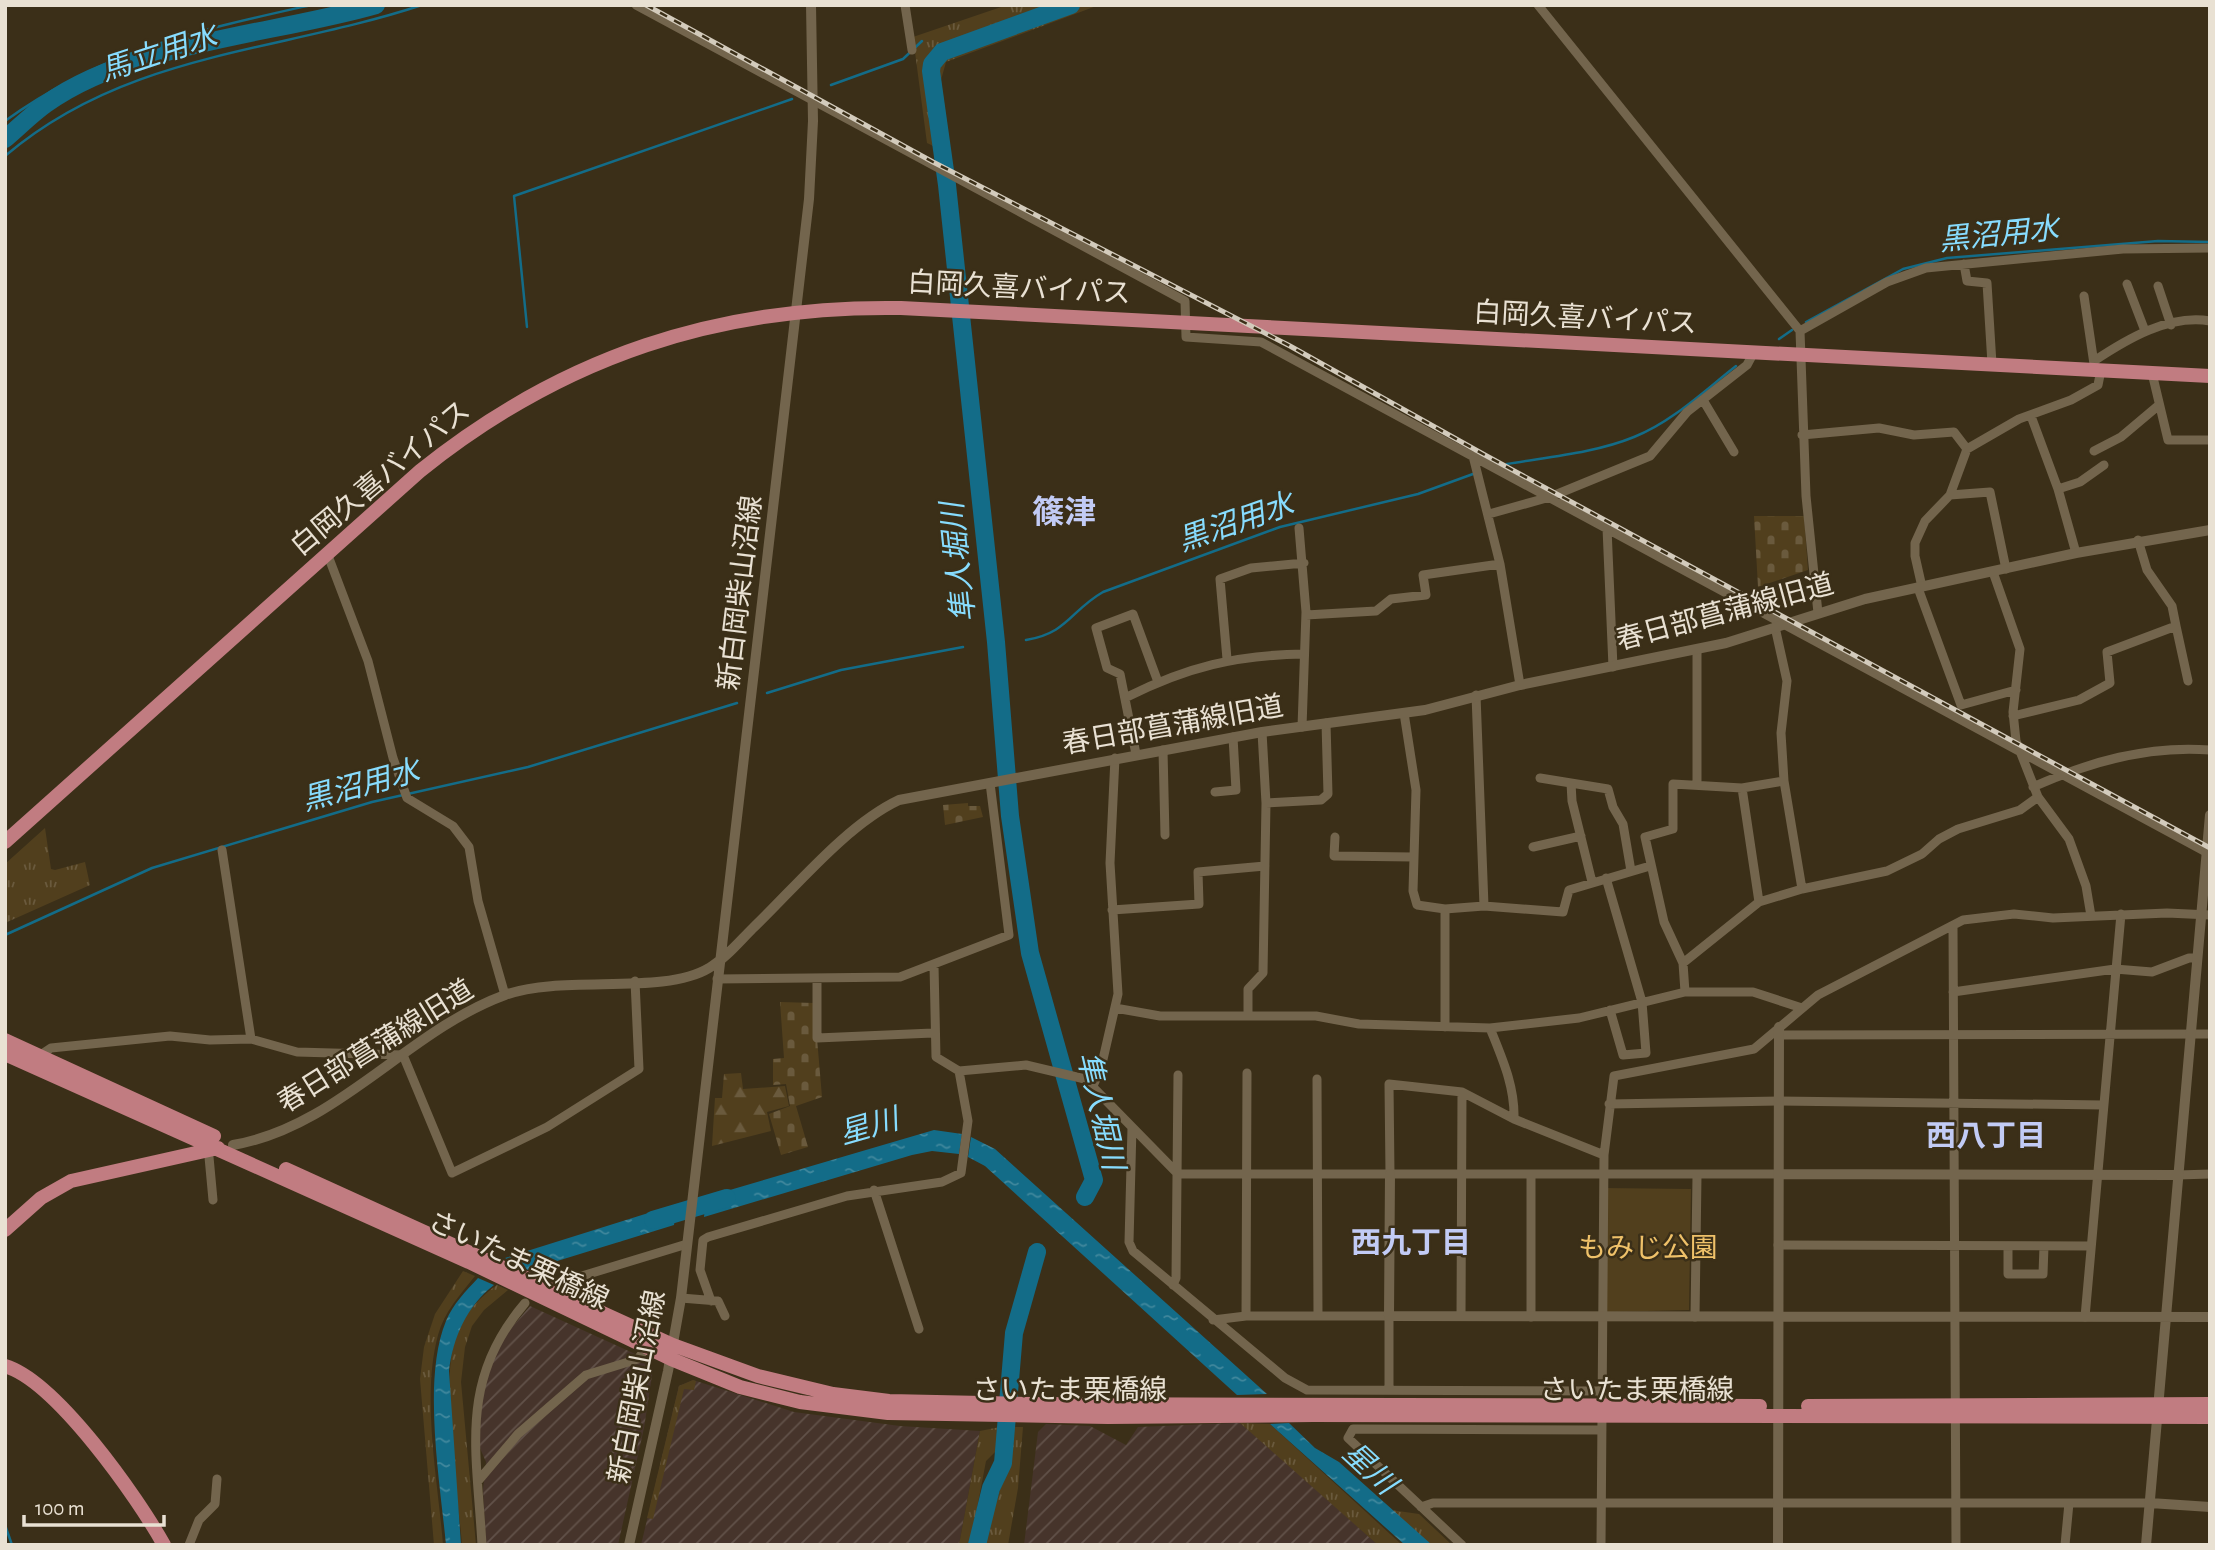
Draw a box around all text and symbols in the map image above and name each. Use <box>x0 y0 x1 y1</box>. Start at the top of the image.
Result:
water label: 馬立用水 <box>97 18 224 87</box>
water label: 黒沼用水 <box>1938 212 2063 256</box>
street label: 白岡久喜バイパス <box>907 267 1131 309</box>
street label: 白岡久喜バイパス <box>1473 297 1697 339</box>
street label: 白岡久喜バイパス <box>285 395 476 562</box>
water label: 黒沼用水 <box>1174 486 1300 557</box>
street label: 新白岡柴山沼線 <box>713 494 767 692</box>
district label: 篠津 <box>1032 495 1096 529</box>
water label: 隼人堀川 <box>936 498 980 623</box>
street label: 春日部菖蒲線旧道 <box>1613 569 1837 656</box>
street label: 春日部菖蒲線旧道 <box>1060 691 1286 759</box>
water label: 黒沼用水 <box>299 753 426 816</box>
street label: 春日部菖蒲線旧道 <box>273 974 478 1118</box>
water label: 隼人堀川 <box>1072 1049 1131 1176</box>
water label: 星川 <box>836 1103 905 1150</box>
district label: 西八丁目 <box>1926 1122 2046 1152</box>
street label: さいたま栗橋線 <box>424 1205 613 1315</box>
district label: 西九丁目 <box>1351 1228 1471 1259</box>
park label: もみじ公園 <box>1578 1234 1718 1263</box>
street label: 新白岡柴山沼線 <box>604 1288 670 1486</box>
street label: さいたま栗橋線 <box>972 1375 1168 1405</box>
street label: さいたま栗橋線 <box>1539 1375 1735 1405</box>
water label: 星川 <box>1337 1438 1403 1502</box>
scale bar <box>24 1484 164 1528</box>
text: 100 m <box>35 1498 85 1519</box>

